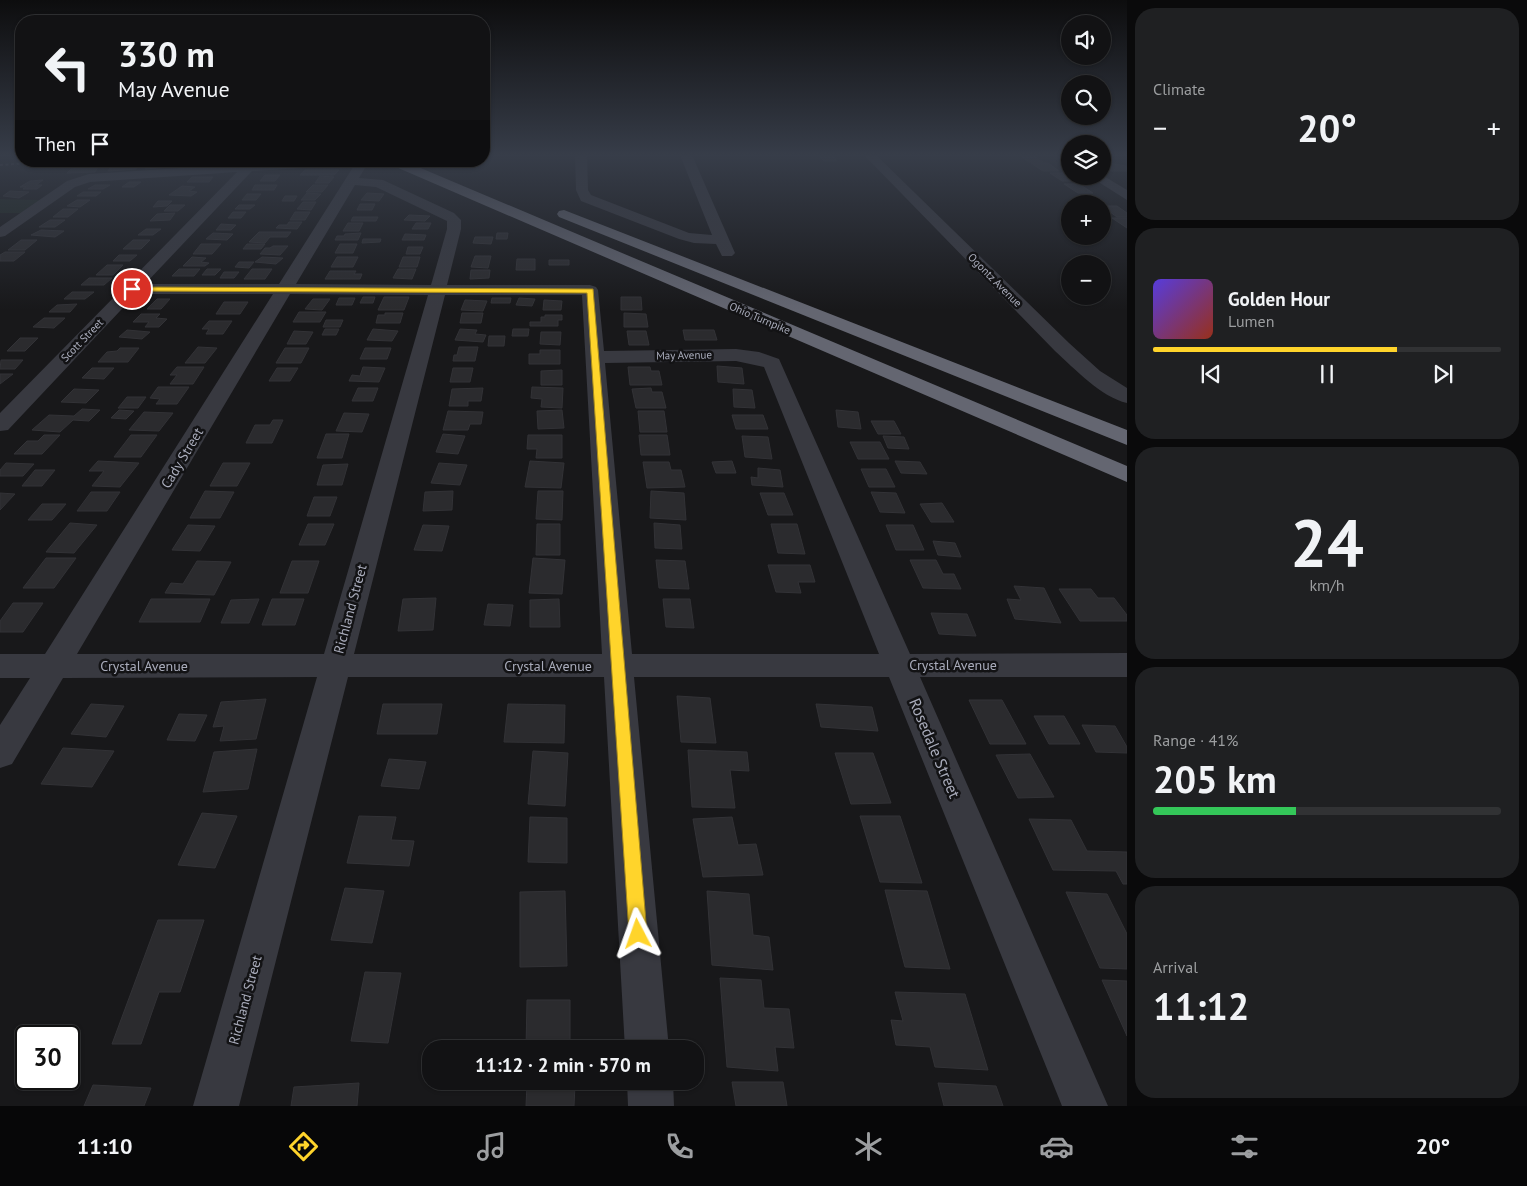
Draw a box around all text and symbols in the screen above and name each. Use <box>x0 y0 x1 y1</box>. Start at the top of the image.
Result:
map controls <box>1061 15 1111 305</box>
button: sound <box>1061 15 1111 65</box>
text: 330 m <box>118 31 215 77</box>
icon: left <box>35 35 100 100</box>
text: May Avenue <box>118 75 230 103</box>
button: search <box>1061 75 1111 125</box>
text: Climate <box>1153 79 1205 99</box>
text: 20° <box>1297 103 1357 152</box>
text: − <box>1153 109 1167 146</box>
text: + <box>1487 109 1501 146</box>
icon: arrive <box>86 130 114 158</box>
text: Then <box>35 132 76 156</box>
button: layers <box>1061 135 1111 185</box>
button: + <box>1061 195 1111 245</box>
street label: Ogontz Avenue <box>965 250 1025 310</box>
button: − <box>1061 255 1111 305</box>
pin <box>111 268 153 310</box>
icon: arrive <box>118 275 146 303</box>
text: Golden Hour <box>1228 287 1330 311</box>
street label: Ohio Turnpike <box>727 299 793 337</box>
text: Lumen <box>1228 311 1274 331</box>
street label: Scott Street <box>58 315 106 365</box>
street label: May Avenue <box>656 348 712 362</box>
icon: previous <box>1197 360 1225 388</box>
icon: pause <box>1313 360 1341 388</box>
icon: next <box>1429 360 1457 388</box>
street label: Cady Street <box>157 424 207 492</box>
text: 24 <box>1290 500 1364 584</box>
street label: Richland Street <box>329 562 371 656</box>
text: km/h <box>1309 575 1345 595</box>
street label: Crystal Avenue <box>909 656 997 674</box>
street label: Crystal Avenue <box>100 657 188 675</box>
street label: Crystal Avenue <box>504 657 592 675</box>
street label: Rosedale Street <box>905 695 965 802</box>
text: Range · 41% <box>1153 730 1238 750</box>
text: 205 km <box>1153 754 1277 803</box>
position arrow <box>611 907 663 959</box>
street label: Richland Street <box>224 953 266 1047</box>
text: Arrival <box>1153 957 1198 977</box>
text: 11:12 <box>1153 981 1249 1030</box>
speed limit sign: 30 <box>15 1025 80 1090</box>
text: 11:12 · 2 min · 570 m <box>475 1053 651 1077</box>
icon: directions <box>286 1129 321 1164</box>
icon: music <box>474 1129 509 1164</box>
icon: phone <box>662 1129 697 1164</box>
icon: climate <box>851 1129 886 1164</box>
icon: car <box>1039 1129 1074 1164</box>
icon: filters <box>1227 1129 1262 1164</box>
text: 11:10 <box>77 1132 132 1160</box>
text: 20° <box>1416 1132 1450 1160</box>

